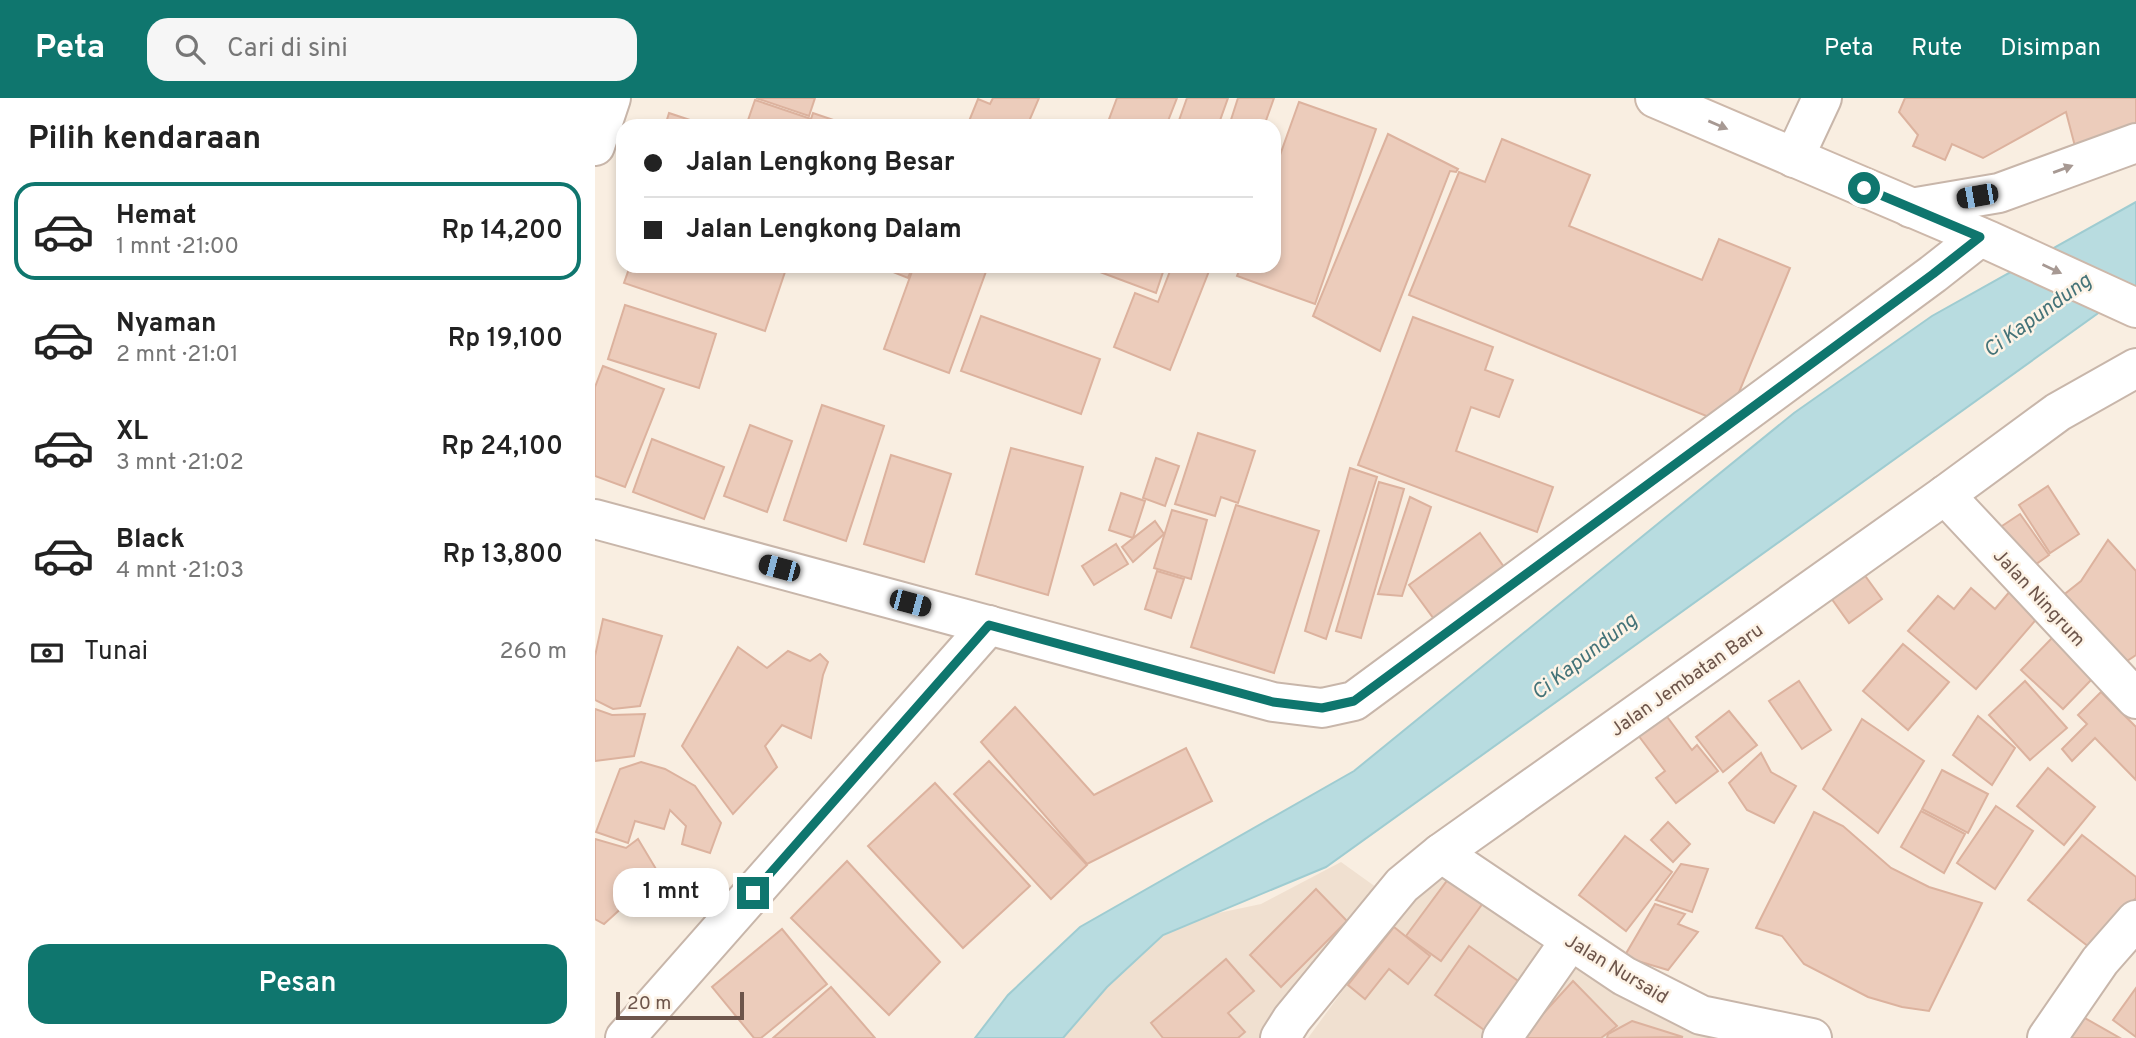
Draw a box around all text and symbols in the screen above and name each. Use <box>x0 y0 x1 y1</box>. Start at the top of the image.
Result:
search box <box>147 18 637 81</box>
text: Peta <box>35 28 105 70</box>
icon: search <box>171 30 209 68</box>
text: Cari di sini <box>227 33 348 66</box>
text: Peta <box>1824 34 1873 64</box>
text: Rute <box>1911 34 1962 64</box>
text: Disimpan <box>2000 34 2101 64</box>
text: Pilih kendaraan <box>28 120 261 160</box>
one-way arrow <box>1707 120 1728 131</box>
text: Jalan Lengkong Besar <box>686 147 955 180</box>
one-way arrow <box>2052 164 2073 175</box>
route start <box>1848 172 1880 204</box>
car <box>1955 182 2000 210</box>
icon: car <box>32 200 95 263</box>
text: Hemat <box>116 200 196 233</box>
text: Jalan Lengkong Dalam <box>686 214 962 247</box>
text: Rp 14,200 <box>441 215 563 248</box>
text: 1 mnt · 21:00 <box>116 233 239 262</box>
one-way arrow <box>2042 264 2063 275</box>
water label: Ci Kapundung <box>1979 268 2098 364</box>
icon: car <box>32 308 95 371</box>
text: Nyaman <box>116 308 216 341</box>
text: Rp 19,100 <box>448 323 563 356</box>
text: 2 mnt · 21:01 <box>116 341 239 370</box>
icon: car <box>32 416 95 479</box>
text: XL <box>116 416 148 449</box>
text: Rp 24,100 <box>441 431 563 464</box>
text: 3 mnt · 21:02 <box>116 449 244 478</box>
icon: car <box>32 524 95 587</box>
text: Black <box>116 524 185 557</box>
text: Rp 13,800 <box>443 539 563 572</box>
street label: Jalan Ningrum <box>1987 544 2090 652</box>
car <box>756 552 803 584</box>
text: 4 mnt · 21:03 <box>116 557 244 586</box>
car <box>887 587 934 619</box>
water label: Ci Kapundung <box>1527 607 1644 707</box>
street label: Jalan Jembatan Baru <box>1606 619 1768 743</box>
icon: cash <box>28 634 66 672</box>
text: Tunai <box>84 636 148 669</box>
text: 260 m <box>500 638 567 667</box>
callout: 1 mnt <box>613 868 729 918</box>
route end <box>737 877 769 909</box>
text: 1 mnt <box>643 878 699 907</box>
street label: Jalan Nursaid <box>1560 929 1672 1010</box>
button: Pesan <box>28 944 567 1024</box>
scale bar <box>616 989 744 1021</box>
text: 20 m <box>627 992 671 1016</box>

